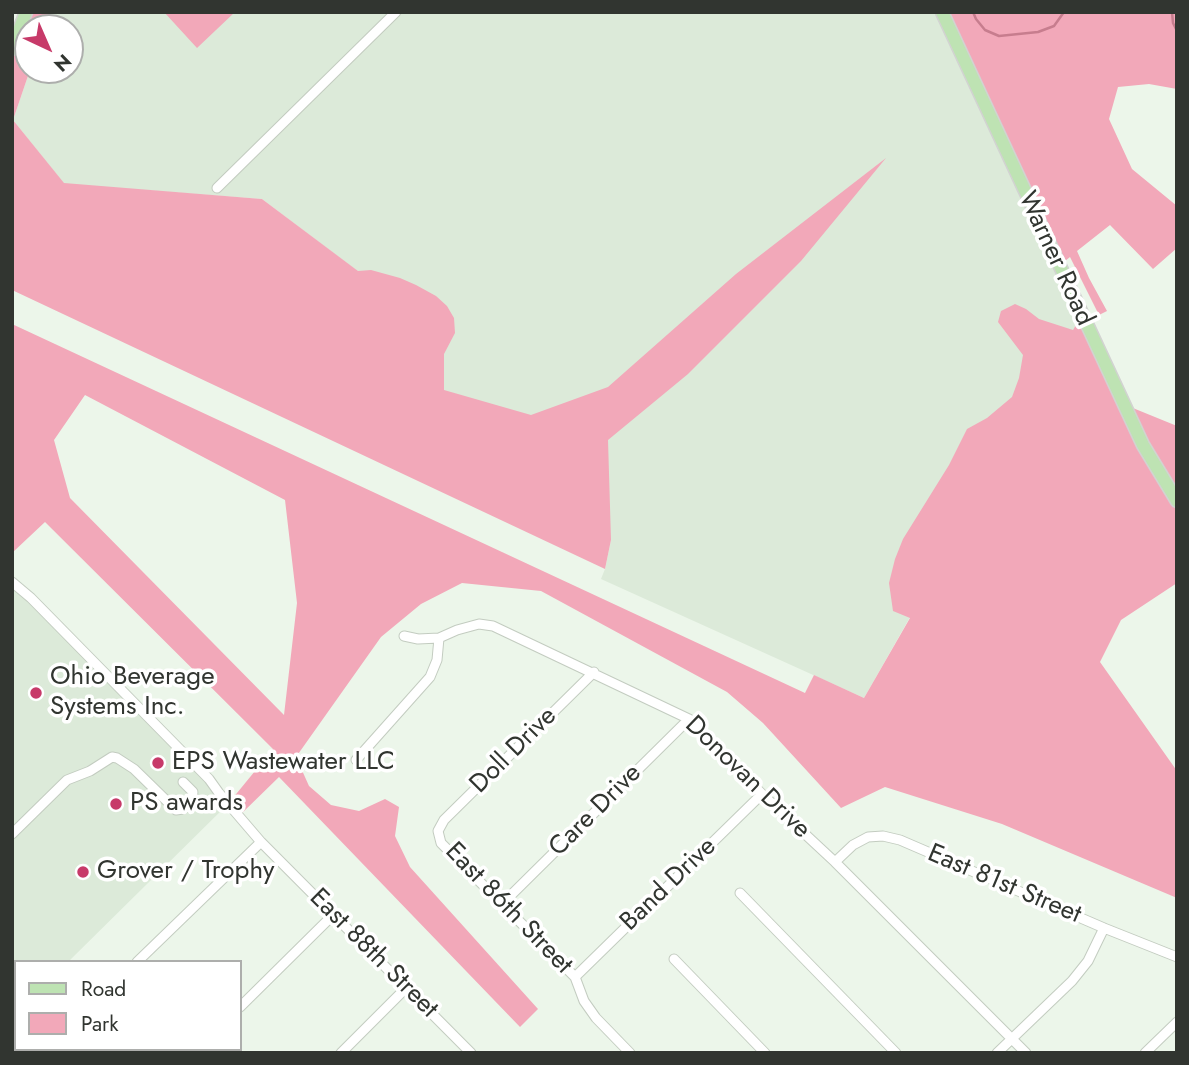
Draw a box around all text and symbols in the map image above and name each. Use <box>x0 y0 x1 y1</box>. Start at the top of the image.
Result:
north arrow <box>14 14 84 84</box>
text: N <box>48 48 77 78</box>
street label: Warner Road <box>1010 187 1100 331</box>
place label: Ohio Beverage Systems Inc. <box>50 662 215 724</box>
marker: Ohio Beverage Systems Inc. <box>28 685 44 701</box>
street label: Doll Drive <box>464 701 564 801</box>
street label: Donovan Drive <box>678 710 816 846</box>
place label: EPS Wastewater LLC <box>172 747 395 779</box>
marker: EPS Wastewater LLC <box>150 755 166 771</box>
street label: Care Drive <box>543 758 649 864</box>
place label: PS awards <box>130 788 243 820</box>
marker: PS awards <box>108 796 124 812</box>
street label: Band Drive <box>615 832 723 938</box>
street label: East 86th Street <box>438 837 578 981</box>
street label: East 81st Street <box>923 839 1085 931</box>
place label: Grover / Trophy <box>97 856 274 888</box>
marker: Grover / Trophy <box>75 864 91 880</box>
street label: East 88th Street <box>302 883 444 1025</box>
legend <box>14 960 242 1051</box>
text: Road <box>81 974 126 1004</box>
text: Park <box>81 1009 118 1039</box>

